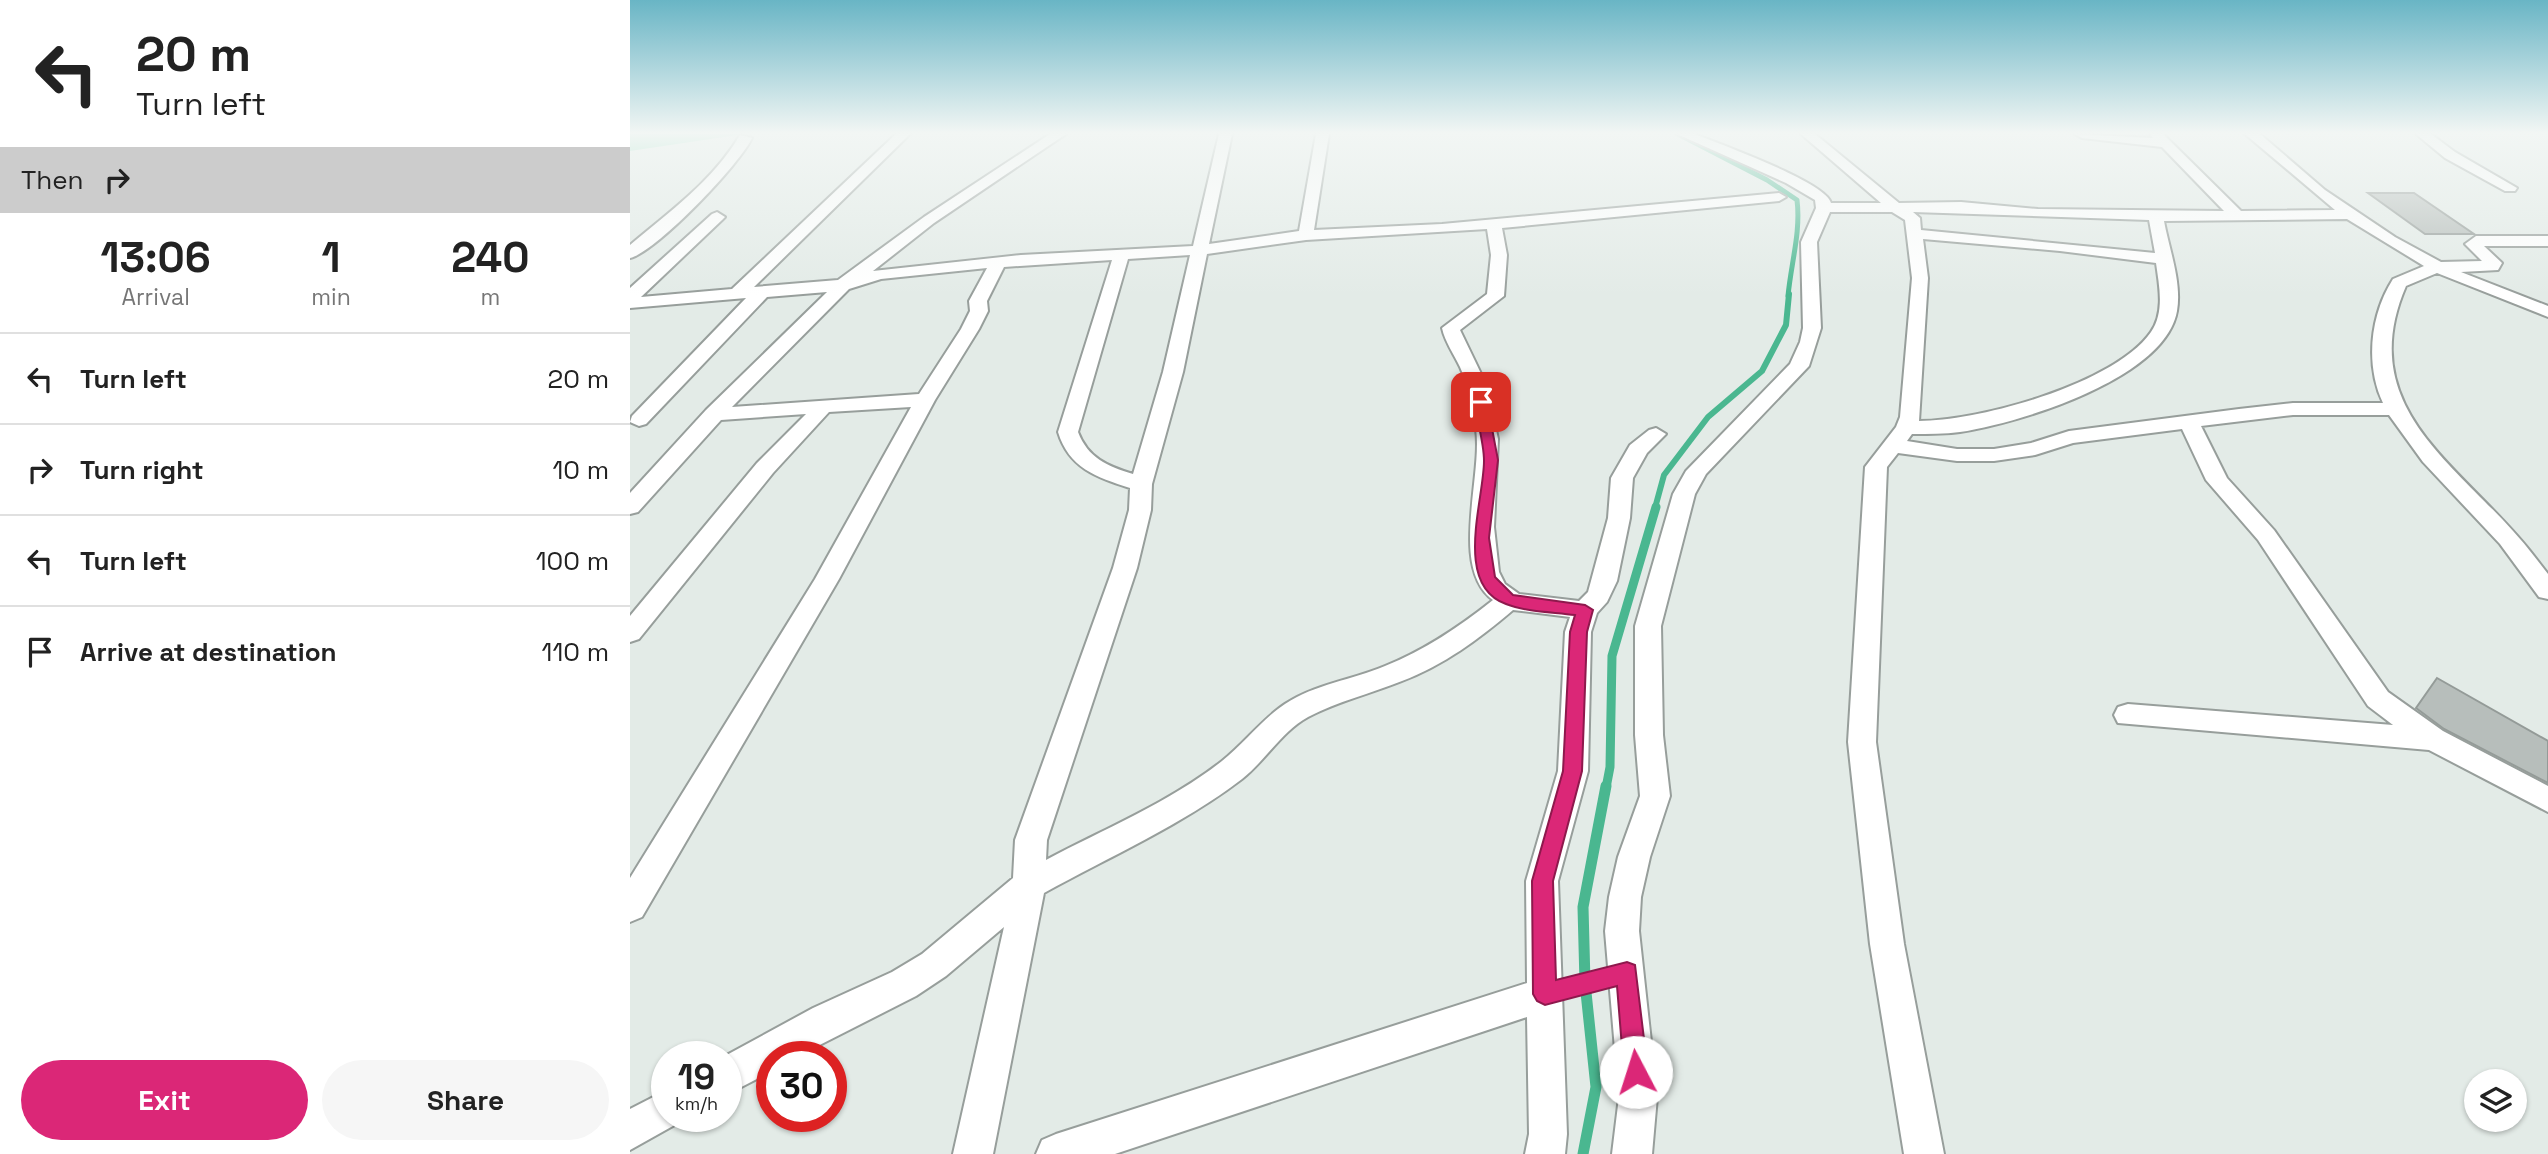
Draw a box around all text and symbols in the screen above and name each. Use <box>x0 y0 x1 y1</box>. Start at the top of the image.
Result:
text: 20 m <box>136 23 251 85</box>
icon: left <box>21 28 112 119</box>
text: Turn left <box>136 84 266 124</box>
icon: right <box>98 161 136 199</box>
text: Then <box>21 163 84 197</box>
text: 13:06 <box>101 231 211 284</box>
text: 1 <box>321 231 340 284</box>
text: 240 <box>451 231 529 284</box>
text: Arrival <box>121 282 190 312</box>
text: min <box>311 282 351 312</box>
text: m <box>480 282 500 312</box>
icon: left <box>21 360 59 398</box>
text: Turn left <box>80 362 187 396</box>
text: 20 m <box>548 362 609 396</box>
pin <box>1451 372 1511 432</box>
icon: arrive <box>1462 383 1500 421</box>
icon: right <box>21 451 59 489</box>
text: Turn right <box>80 453 204 487</box>
text: 10 m <box>552 453 609 487</box>
icon: left <box>21 542 59 580</box>
text: Turn left <box>80 544 187 578</box>
text: 100 m <box>536 544 609 578</box>
icon: arrive <box>21 633 59 671</box>
text: Arrive at destination <box>80 635 337 669</box>
text: 110 m <box>542 635 609 669</box>
position arrow <box>1599 1035 1673 1109</box>
speed limit sign: 30 <box>756 1041 847 1132</box>
text: 19 <box>678 1055 715 1099</box>
button: Exit <box>21 1060 308 1140</box>
button: Share <box>322 1060 609 1140</box>
map controls <box>2464 1069 2527 1132</box>
button: layers <box>2464 1069 2527 1132</box>
text: km/h <box>675 1092 718 1115</box>

